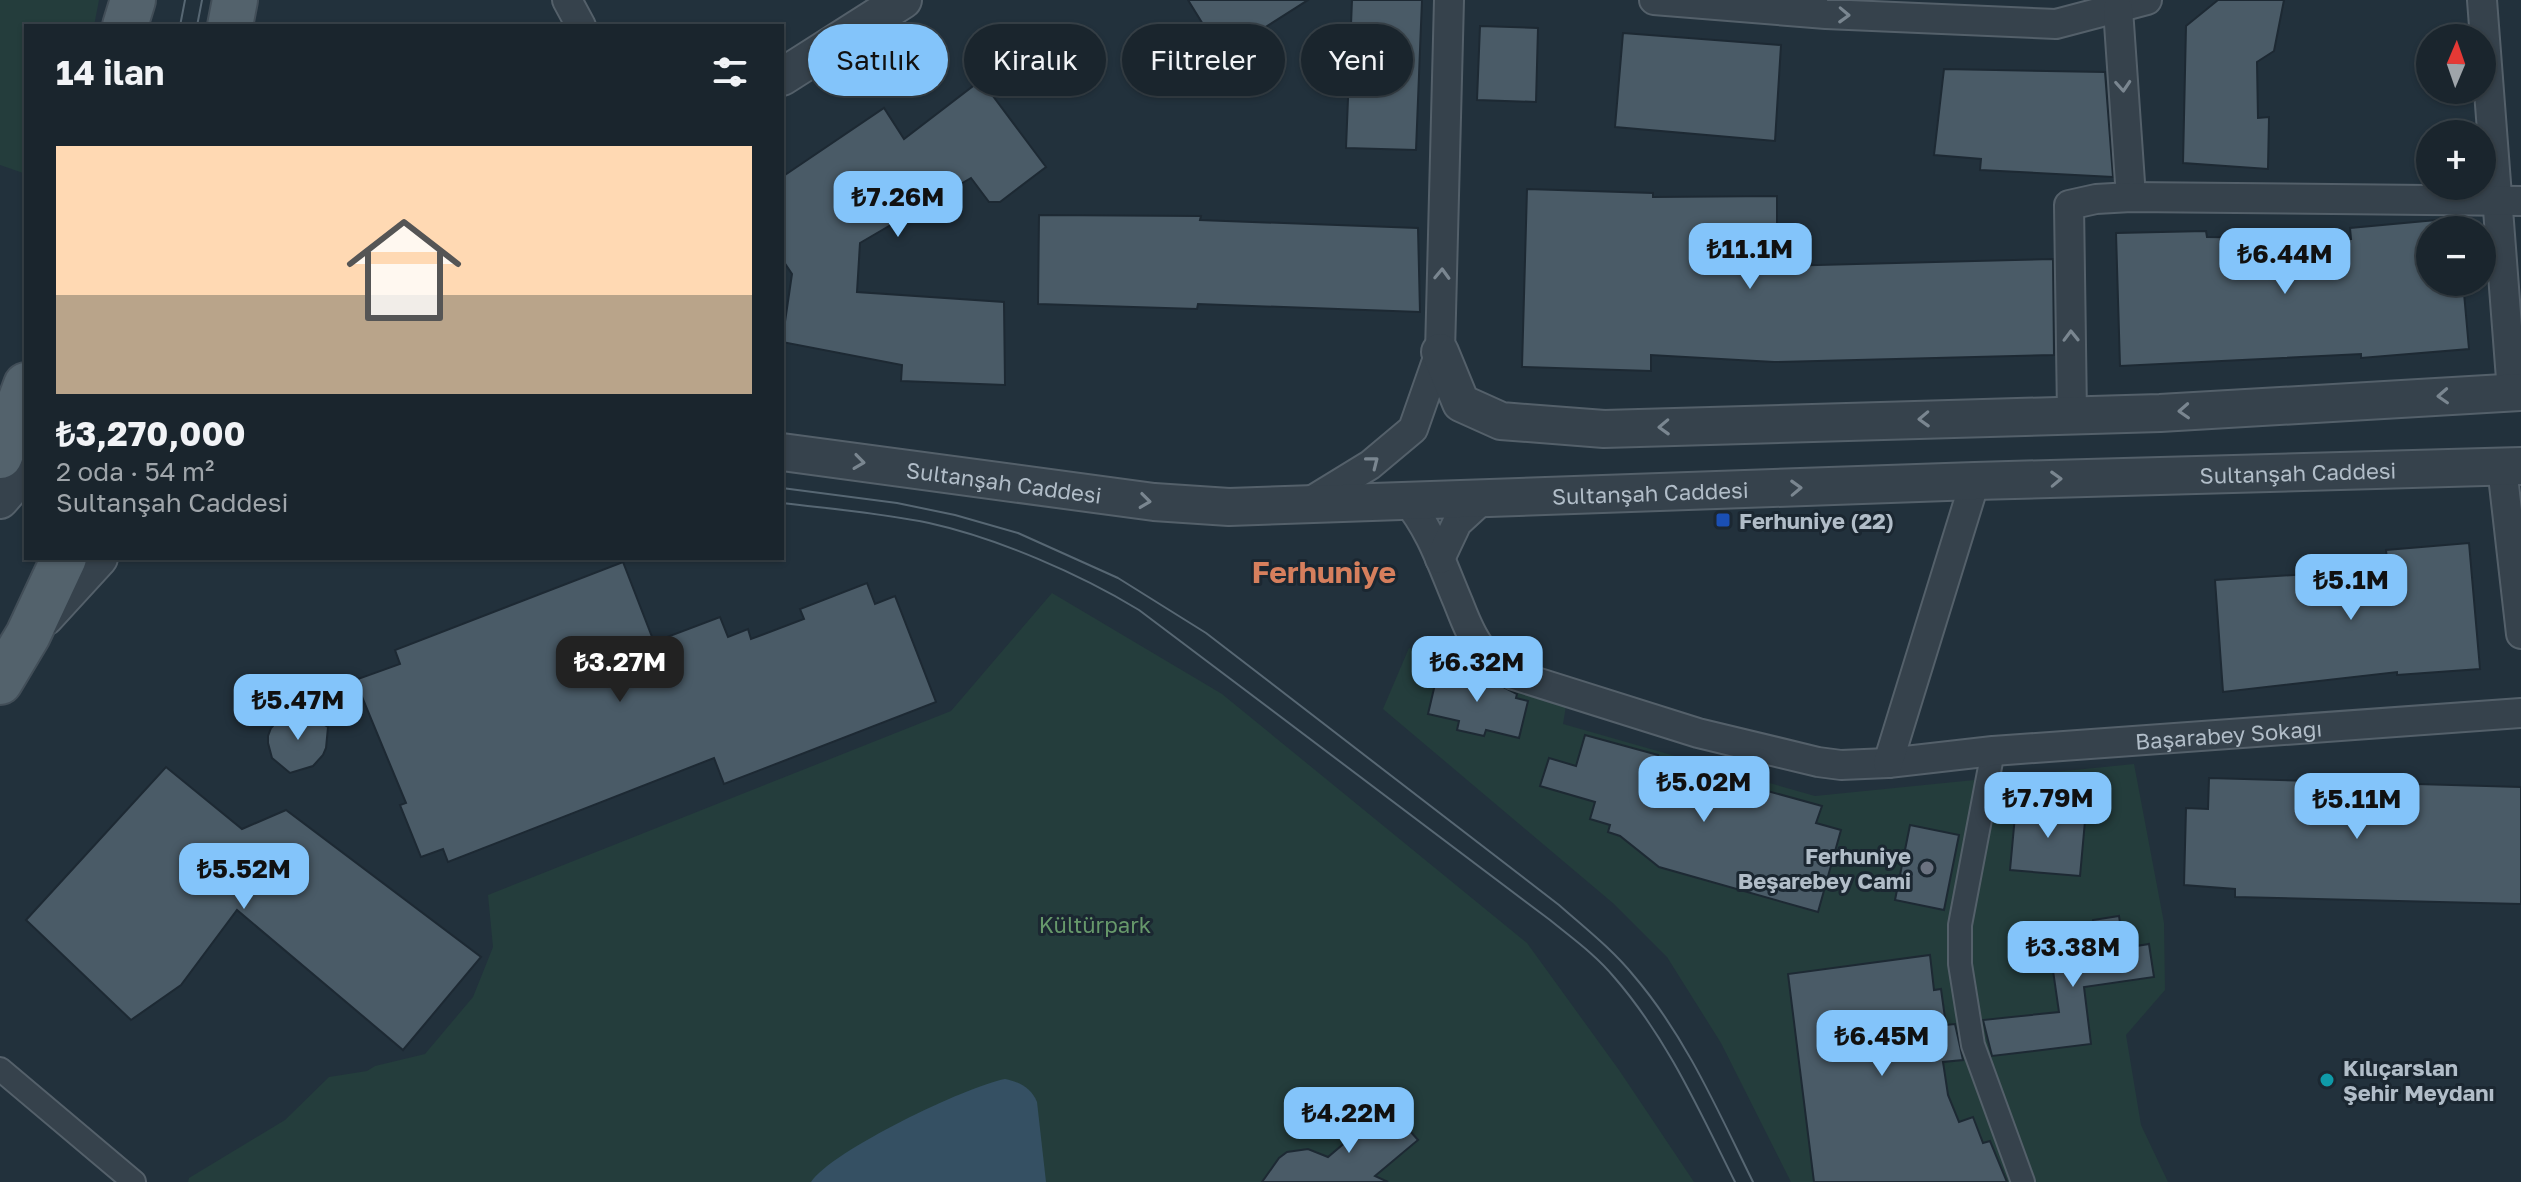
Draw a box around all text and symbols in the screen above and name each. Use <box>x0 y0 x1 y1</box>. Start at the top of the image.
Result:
one-way arrow <box>1838 7 1851 24</box>
chip: Satılık <box>808 24 948 96</box>
chip: Kiralık <box>964 24 1106 96</box>
chip: Filtreler <box>1122 24 1285 96</box>
chip: Yeni <box>1301 24 1413 96</box>
north arrow <box>2416 24 2496 104</box>
map controls <box>2416 24 2496 296</box>
icon: filters <box>708 50 752 94</box>
text: 14 ilan <box>56 52 164 92</box>
one-way arrow <box>2114 80 2131 93</box>
button: + <box>2416 120 2496 200</box>
pin: ₺7.26M <box>833 171 963 239</box>
text: ₺7.26M <box>852 181 944 212</box>
icon: home <box>332 198 476 342</box>
button: − <box>2416 216 2496 296</box>
pin: ₺11.1M <box>1685 223 1815 291</box>
pin: ₺6.44M <box>2220 228 2350 296</box>
text: ₺11.1M <box>1707 233 1793 264</box>
text: ₺6.44M <box>2237 238 2333 269</box>
one-way arrow <box>1433 267 1450 280</box>
one-way arrow <box>2062 329 2080 342</box>
one-way arrow <box>2436 387 2449 404</box>
one-way arrow <box>2177 403 2190 420</box>
one-way arrow <box>1917 410 1930 428</box>
text: ₺3,270,000 <box>56 413 246 453</box>
one-way arrow <box>1657 418 1670 436</box>
one-way arrow <box>853 454 866 471</box>
street label: Sultanşah Caddesi <box>905 455 1103 508</box>
text: 2 oda · 54 m² <box>56 456 214 487</box>
street label: Sultanşah Caddesi <box>2199 456 2397 488</box>
one-way arrow <box>1364 457 1379 471</box>
one-way arrow <box>2050 470 2063 487</box>
street label: Sultanşah Caddesi <box>1551 475 1749 509</box>
one-way arrow <box>1790 479 1803 496</box>
text: Sultanşah Caddesi <box>56 487 288 518</box>
one-way arrow <box>1139 492 1152 509</box>
place label: Ferhuniye (22) <box>1739 507 1894 534</box>
marker: Ferhuniye (22) <box>1714 511 1732 529</box>
district label: Ferhuniye <box>1252 554 1396 590</box>
pin: ₺5.1M <box>2295 554 2407 622</box>
text: ₺5.1M <box>2313 564 2389 595</box>
pin: ₺3.27M <box>555 636 685 704</box>
pin: ₺6.32M <box>1412 636 1542 704</box>
text: ₺3.27M <box>574 646 666 677</box>
text: ₺6.32M <box>1430 646 1524 677</box>
pin: ₺5.47M <box>233 674 363 742</box>
text: ₺5.47M <box>252 684 344 715</box>
street label: Başarabey Sokağı <box>2134 714 2323 754</box>
pin: ₺5.02M <box>1639 756 1769 824</box>
text: ₺5.02M <box>1657 766 1751 797</box>
pin: ₺7.79M <box>1983 772 2113 840</box>
pin: ₺5.11M <box>2292 773 2422 841</box>
text: ₺7.79M <box>2002 782 2094 813</box>
text: ₺5.11M <box>2313 783 2401 814</box>
place label: Ferhuniye Beşarebey Cami <box>1738 842 1911 894</box>
pin: ₺5.52M <box>179 843 309 911</box>
text: ₺5.52M <box>197 853 291 884</box>
marker: Ferhuniye Beşarebey Cami <box>1918 859 1936 877</box>
park label: Kültürpark <box>1039 911 1151 938</box>
pin: ₺3.38M <box>2008 921 2138 989</box>
text: ₺3.38M <box>2026 931 2120 962</box>
pin: ₺6.45M <box>1817 1010 1947 1078</box>
text: ₺6.45M <box>1835 1020 1929 1051</box>
place label: Kılıçarslan Şehir Meydanı <box>2343 1054 2495 1106</box>
marker: Kılıçarslan Şehir Meydanı <box>2318 1071 2336 1089</box>
pin: ₺4.22M <box>1284 1087 1414 1155</box>
text: ₺4.22M <box>1302 1097 1396 1128</box>

